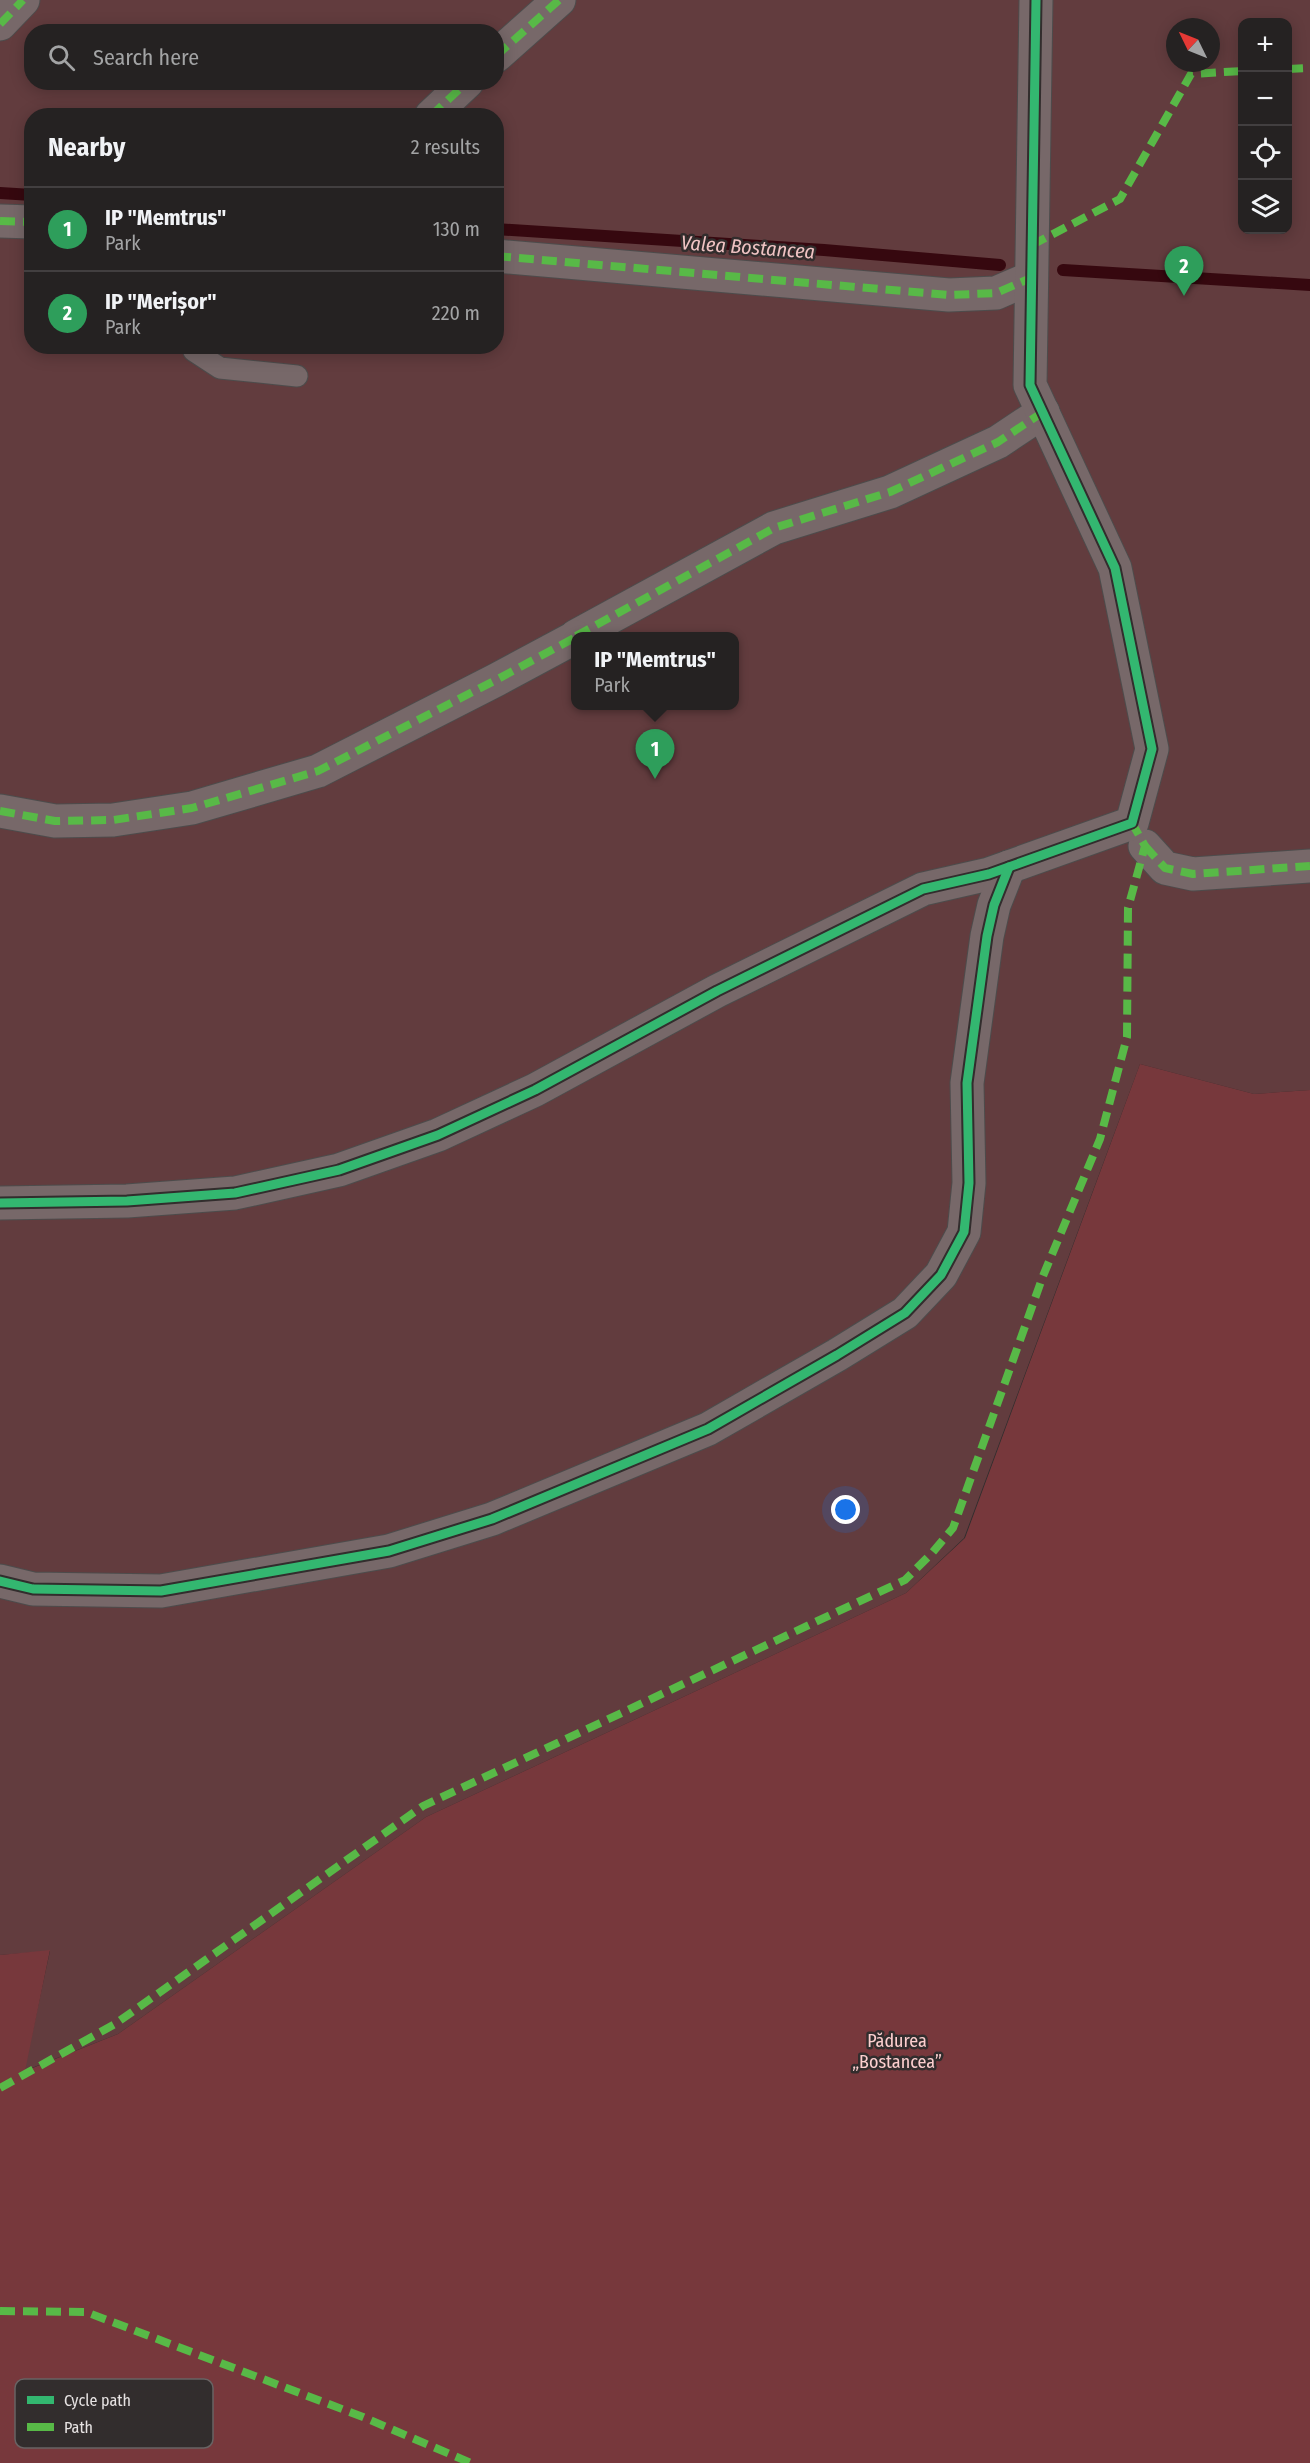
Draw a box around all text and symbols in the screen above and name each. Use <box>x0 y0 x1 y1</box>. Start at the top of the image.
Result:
north arrow <box>1166 18 1220 72</box>
map controls <box>1238 18 1292 234</box>
button: + <box>1238 18 1292 72</box>
search box <box>24 24 504 90</box>
icon: search <box>45 41 78 74</box>
text: Search here <box>93 44 199 71</box>
button: − <box>1238 72 1292 126</box>
button: locate <box>1238 126 1292 180</box>
text: Nearby <box>48 132 125 163</box>
text: 2 results <box>411 135 480 159</box>
button: layers <box>1238 180 1292 234</box>
text: IP "Memtrus" <box>105 204 226 231</box>
text: 1 <box>63 217 72 241</box>
text: 130 m <box>433 217 480 241</box>
water label: Valea Bostancea <box>680 230 816 264</box>
text: Park <box>105 231 141 255</box>
pin: 2 <box>1164 246 1204 296</box>
text: IP "Merișor" <box>105 288 217 315</box>
text: 2 <box>63 301 72 325</box>
text: 220 m <box>432 301 480 325</box>
text: Park <box>105 315 141 339</box>
popup <box>571 632 739 710</box>
text: IP "Memtrus" <box>594 646 716 673</box>
text: Park <box>594 673 630 697</box>
pin: 1 <box>636 730 674 779</box>
your location <box>831 1495 860 1524</box>
park label: Pădurea „Bostancea” <box>852 2030 942 2073</box>
legend <box>15 2379 213 2448</box>
text: Cycle path <box>64 2391 131 2410</box>
text: Path <box>64 2418 93 2437</box>

